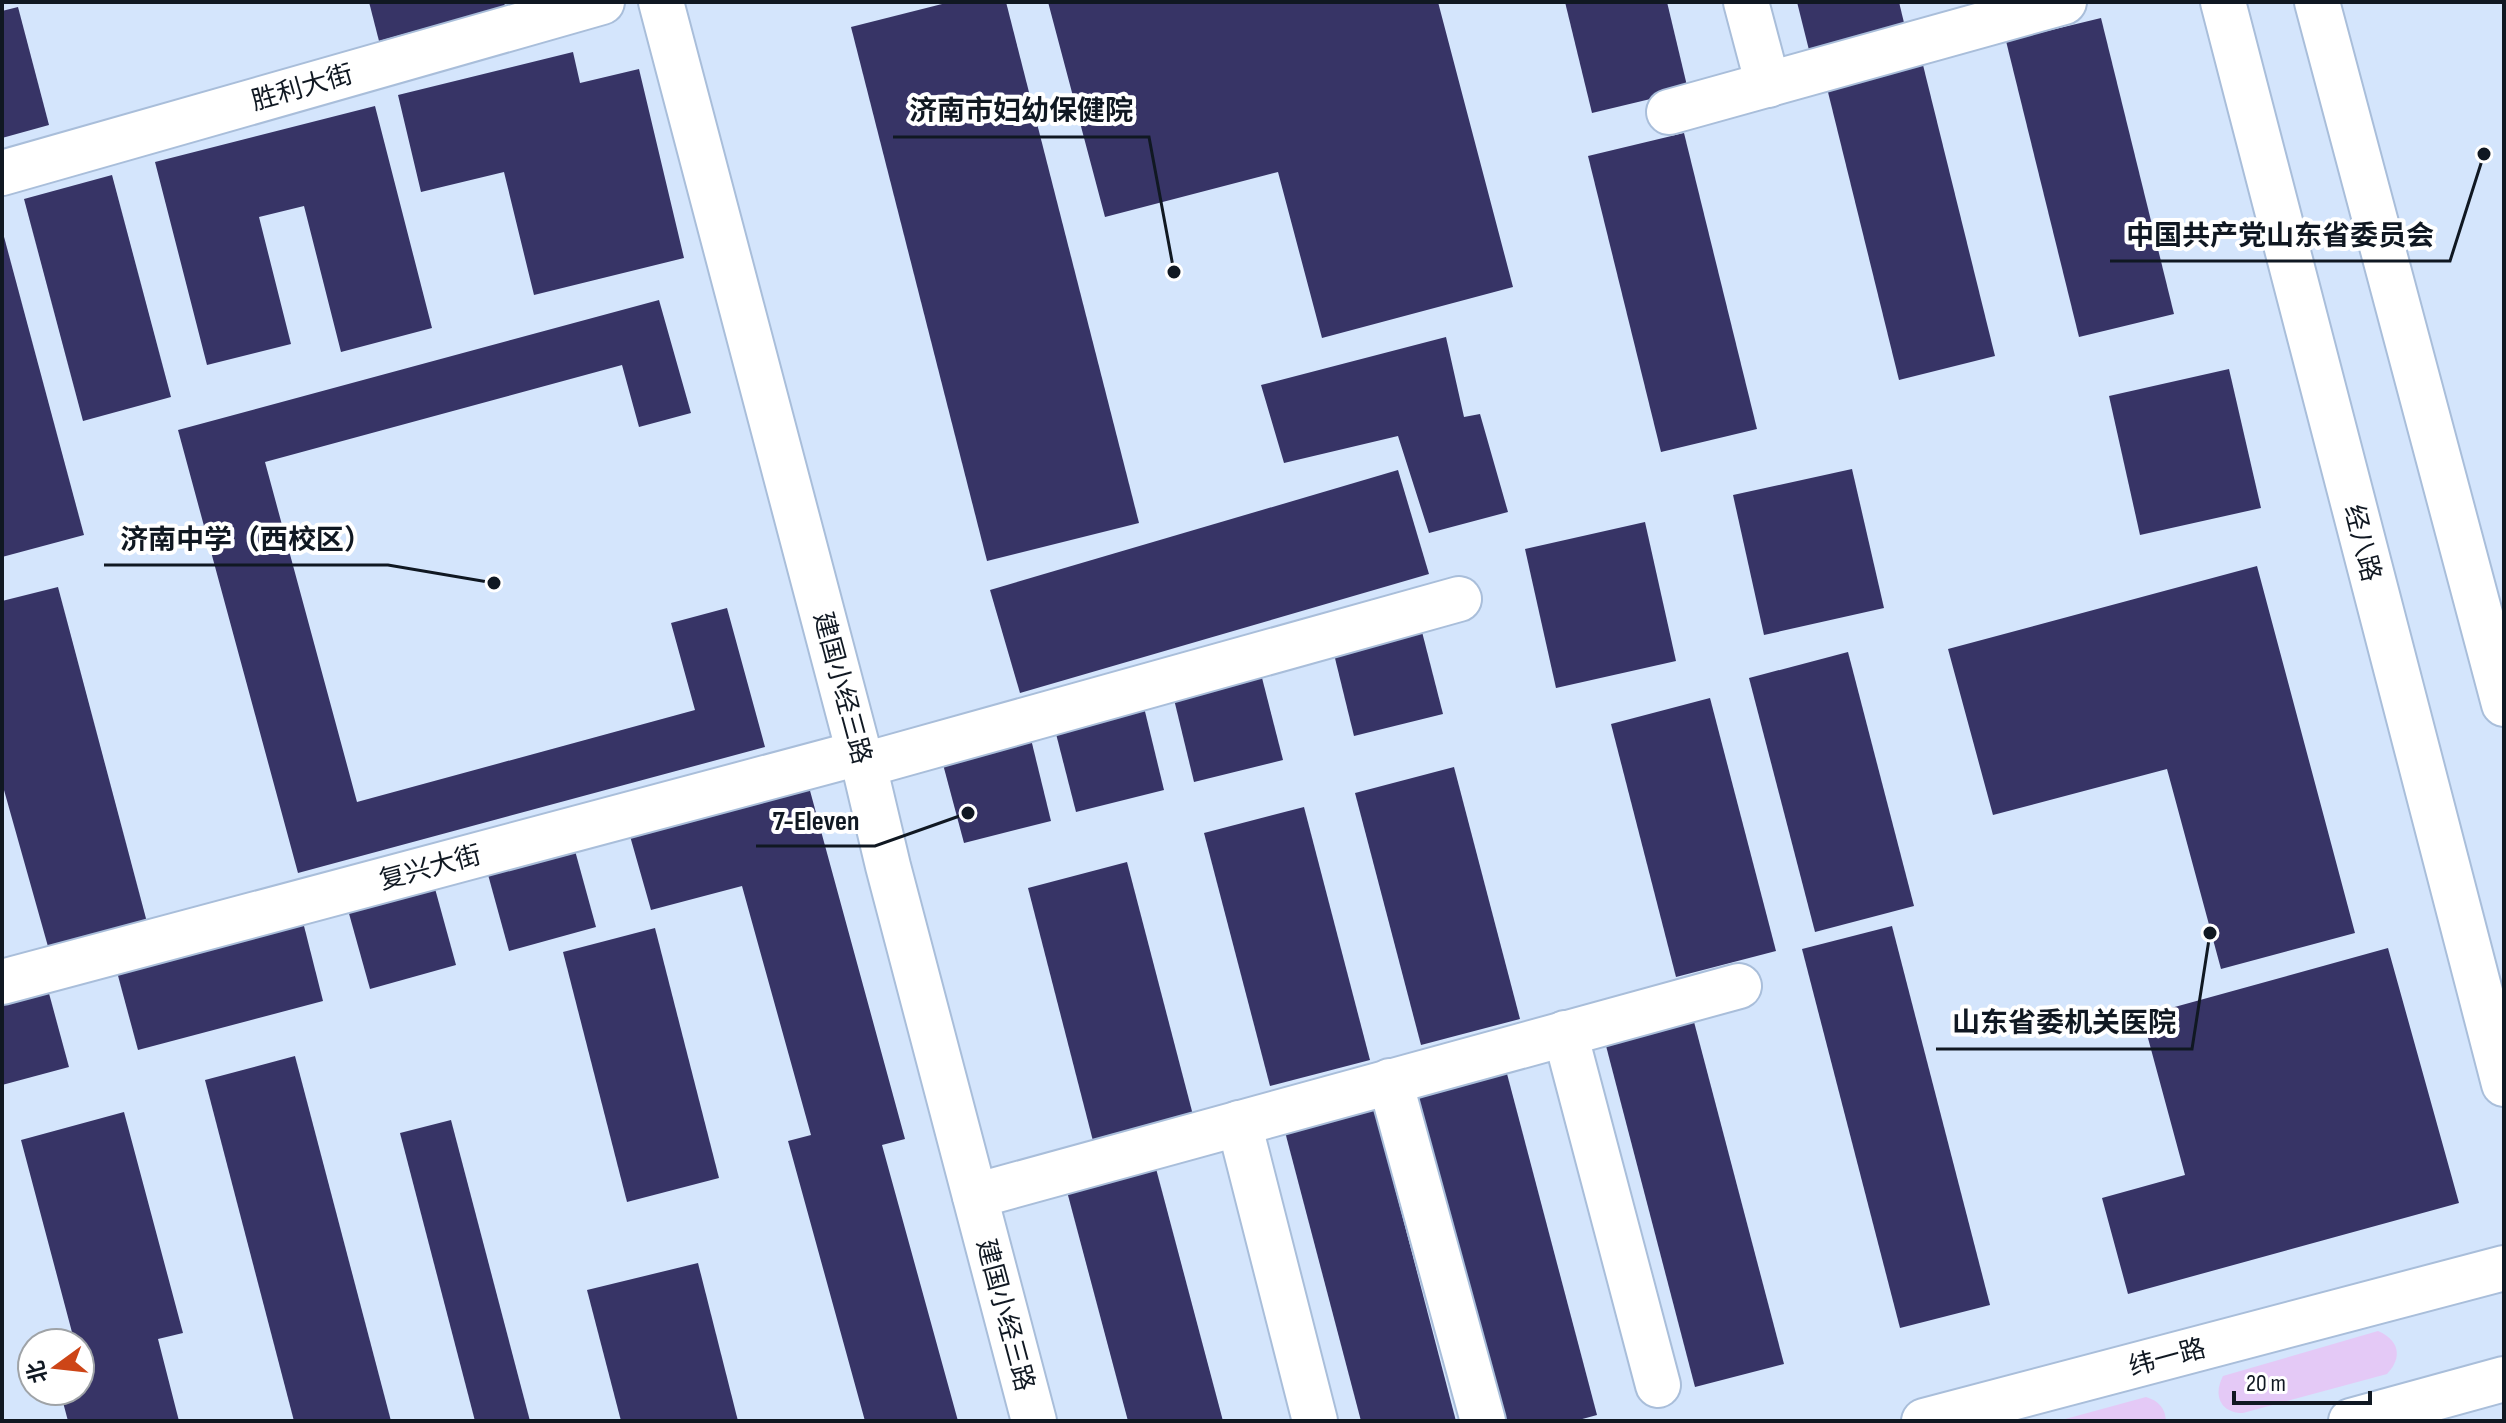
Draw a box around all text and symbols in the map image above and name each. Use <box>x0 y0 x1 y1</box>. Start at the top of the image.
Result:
street label: 胜利大街 <box>248 59 357 118</box>
callout: 济南市妇幼保健院 <box>893 85 1149 137</box>
text: 济南市妇幼保健院 <box>909 95 1133 128</box>
callout: 中国共产党山东省委员会 <box>2110 209 2450 261</box>
text: 中国共产党山东省委员会 <box>2126 220 2434 253</box>
street label: 经八路 <box>2337 502 2386 585</box>
callout: 济南中学（西校区） <box>104 513 388 565</box>
text: 济南中学（西校区） <box>120 524 372 557</box>
street label: 建国小经三路 <box>806 609 877 768</box>
callout: 7-Eleven <box>756 794 875 846</box>
text: 7-Eleven <box>773 805 859 838</box>
street label: 复兴大街 <box>376 840 485 897</box>
callout: 山东省委机关医院 <box>1936 997 2192 1049</box>
text: 山东省委机关医院 <box>1952 1007 2176 1040</box>
street label: 建国小经三路 <box>969 1236 1040 1395</box>
north arrow <box>16 1327 96 1407</box>
street label: 纬一路 <box>2126 1333 2209 1384</box>
scale bar <box>2234 1355 2370 1405</box>
text: 北 <box>22 1358 54 1386</box>
text: 20 m <box>2246 1369 2286 1398</box>

